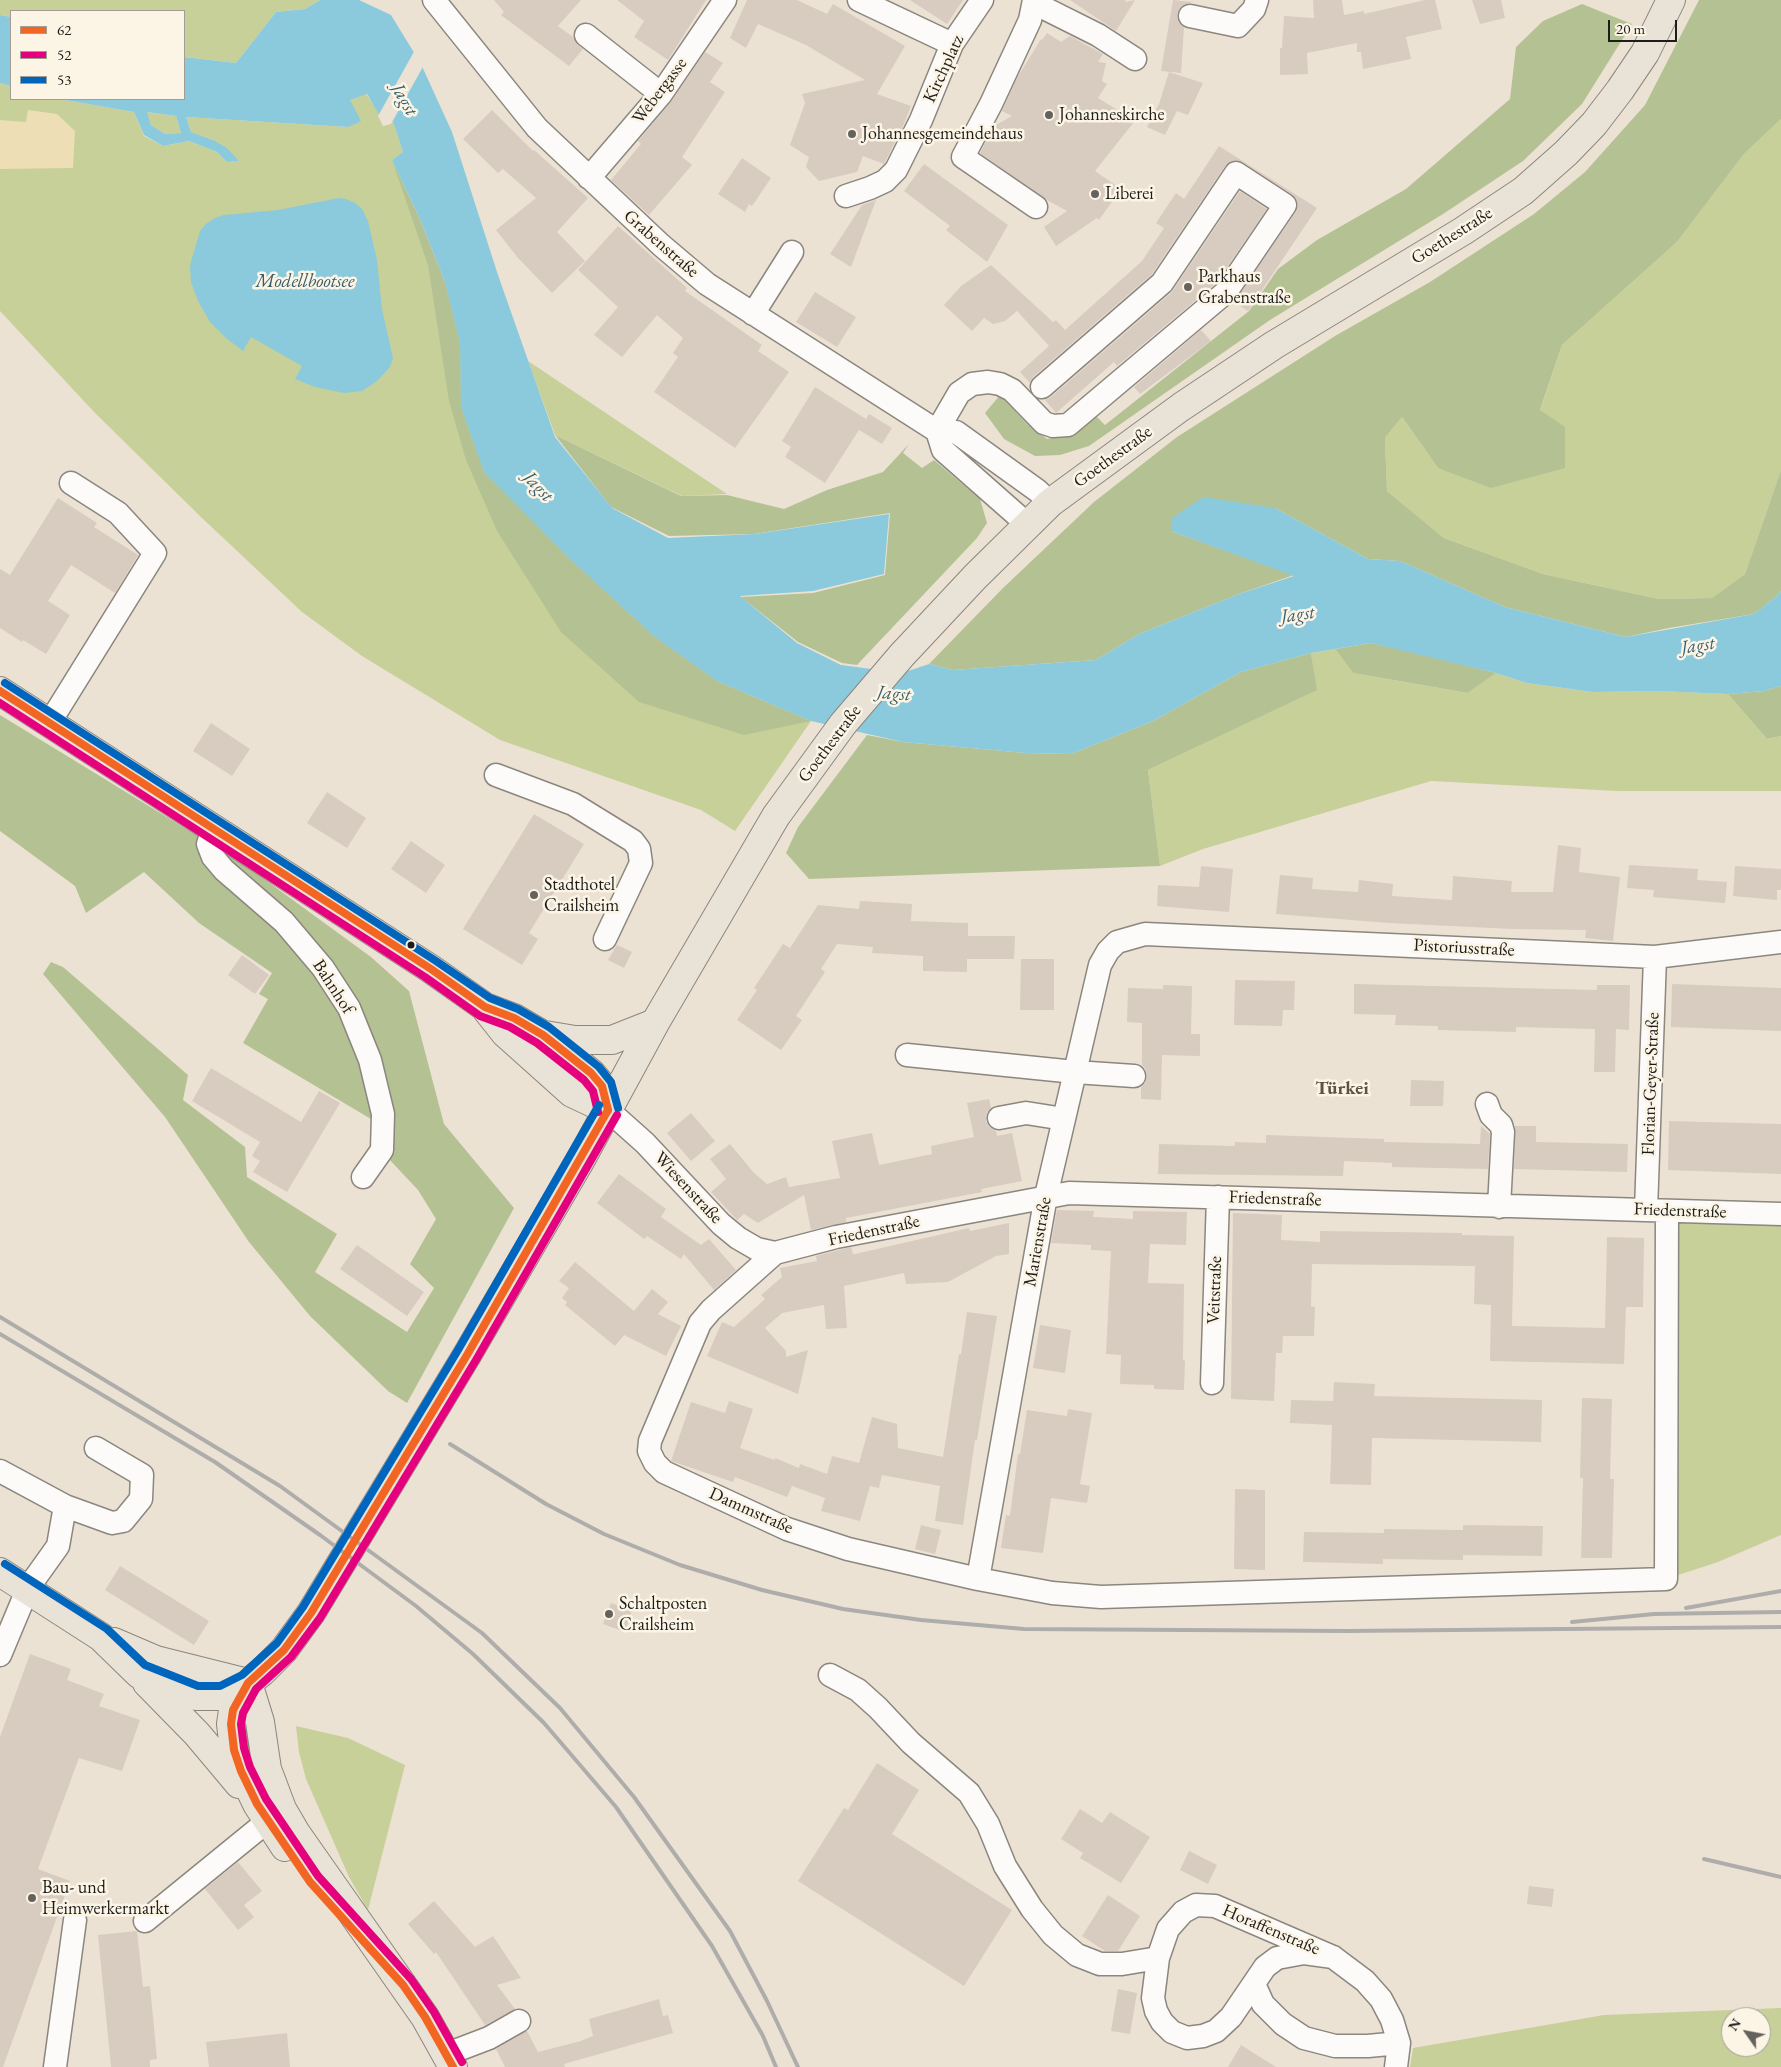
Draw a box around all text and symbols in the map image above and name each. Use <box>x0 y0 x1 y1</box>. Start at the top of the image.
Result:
legend <box>10 10 185 100</box>
scale bar <box>1611 10 1680 42</box>
text: 20 m <box>1616 19 1645 38</box>
text: 62 <box>57 20 71 39</box>
street label: Kirchplatz <box>919 32 969 106</box>
text: 52 <box>57 45 71 64</box>
street label: Webergasse <box>628 53 692 129</box>
text: 53 <box>57 70 71 89</box>
water label: Jagst <box>386 80 422 120</box>
place label: Johanneskirche <box>1059 104 1165 126</box>
marker: Johanneskirche <box>1043 109 1055 121</box>
place label: Johannesgemeindehaus <box>862 123 1023 145</box>
marker: Johannesgemeindehaus <box>846 128 858 140</box>
place label: Liberei <box>1105 183 1154 205</box>
marker: Liberei <box>1089 188 1101 200</box>
street label: Goethestraße <box>1407 203 1497 269</box>
street label: Grabenstraße <box>619 205 703 283</box>
place label: Parkhaus Grabenstraße <box>1198 266 1291 308</box>
water label: Modellbootsee <box>256 271 354 293</box>
marker: Parkhaus Grabenstraße <box>1182 281 1194 293</box>
street label: Goethestraße <box>1070 421 1156 493</box>
water label: Jagst <box>518 467 558 507</box>
water label: Jagst <box>1280 601 1316 629</box>
water label: Jagst <box>1680 632 1716 660</box>
water label: Jagst <box>876 681 912 707</box>
street label: Goethestraße <box>794 701 866 787</box>
place label: Stadthotel Crailsheim <box>544 874 619 916</box>
marker: Stadthotel Crailsheim <box>528 889 540 901</box>
street label: Pistoriusstraße <box>1413 935 1515 961</box>
unlabelled marker <box>406 940 416 950</box>
street label: Bahnhof <box>307 956 359 1018</box>
street label: Florian-Geyer-Straße <box>1638 1012 1664 1156</box>
district label: Türkei <box>1315 1078 1369 1100</box>
street label: Wiesenstraße <box>649 1147 727 1229</box>
street label: Friedenstraße <box>1228 1187 1322 1211</box>
street label: Marienstraße <box>1019 1195 1057 1289</box>
street label: Friedenstraße <box>1633 1199 1727 1223</box>
street label: Friedenstraße <box>826 1211 922 1251</box>
street label: Veitstraße <box>1203 1256 1227 1324</box>
street label: Dammstraße <box>706 1483 796 1539</box>
place label: Schaltposten Crailsheim <box>619 1593 707 1636</box>
marker: Schaltposten Crailsheim <box>603 1608 615 1620</box>
place label: Bau- und Heimwerkermarkt <box>42 1877 169 1920</box>
marker: Bau- und Heimwerkermarkt <box>26 1892 38 1904</box>
street label: Horaffenstraße <box>1219 1900 1323 1960</box>
north arrow <box>1721 2007 1771 2057</box>
text: N <box>1724 2015 1745 2034</box>

